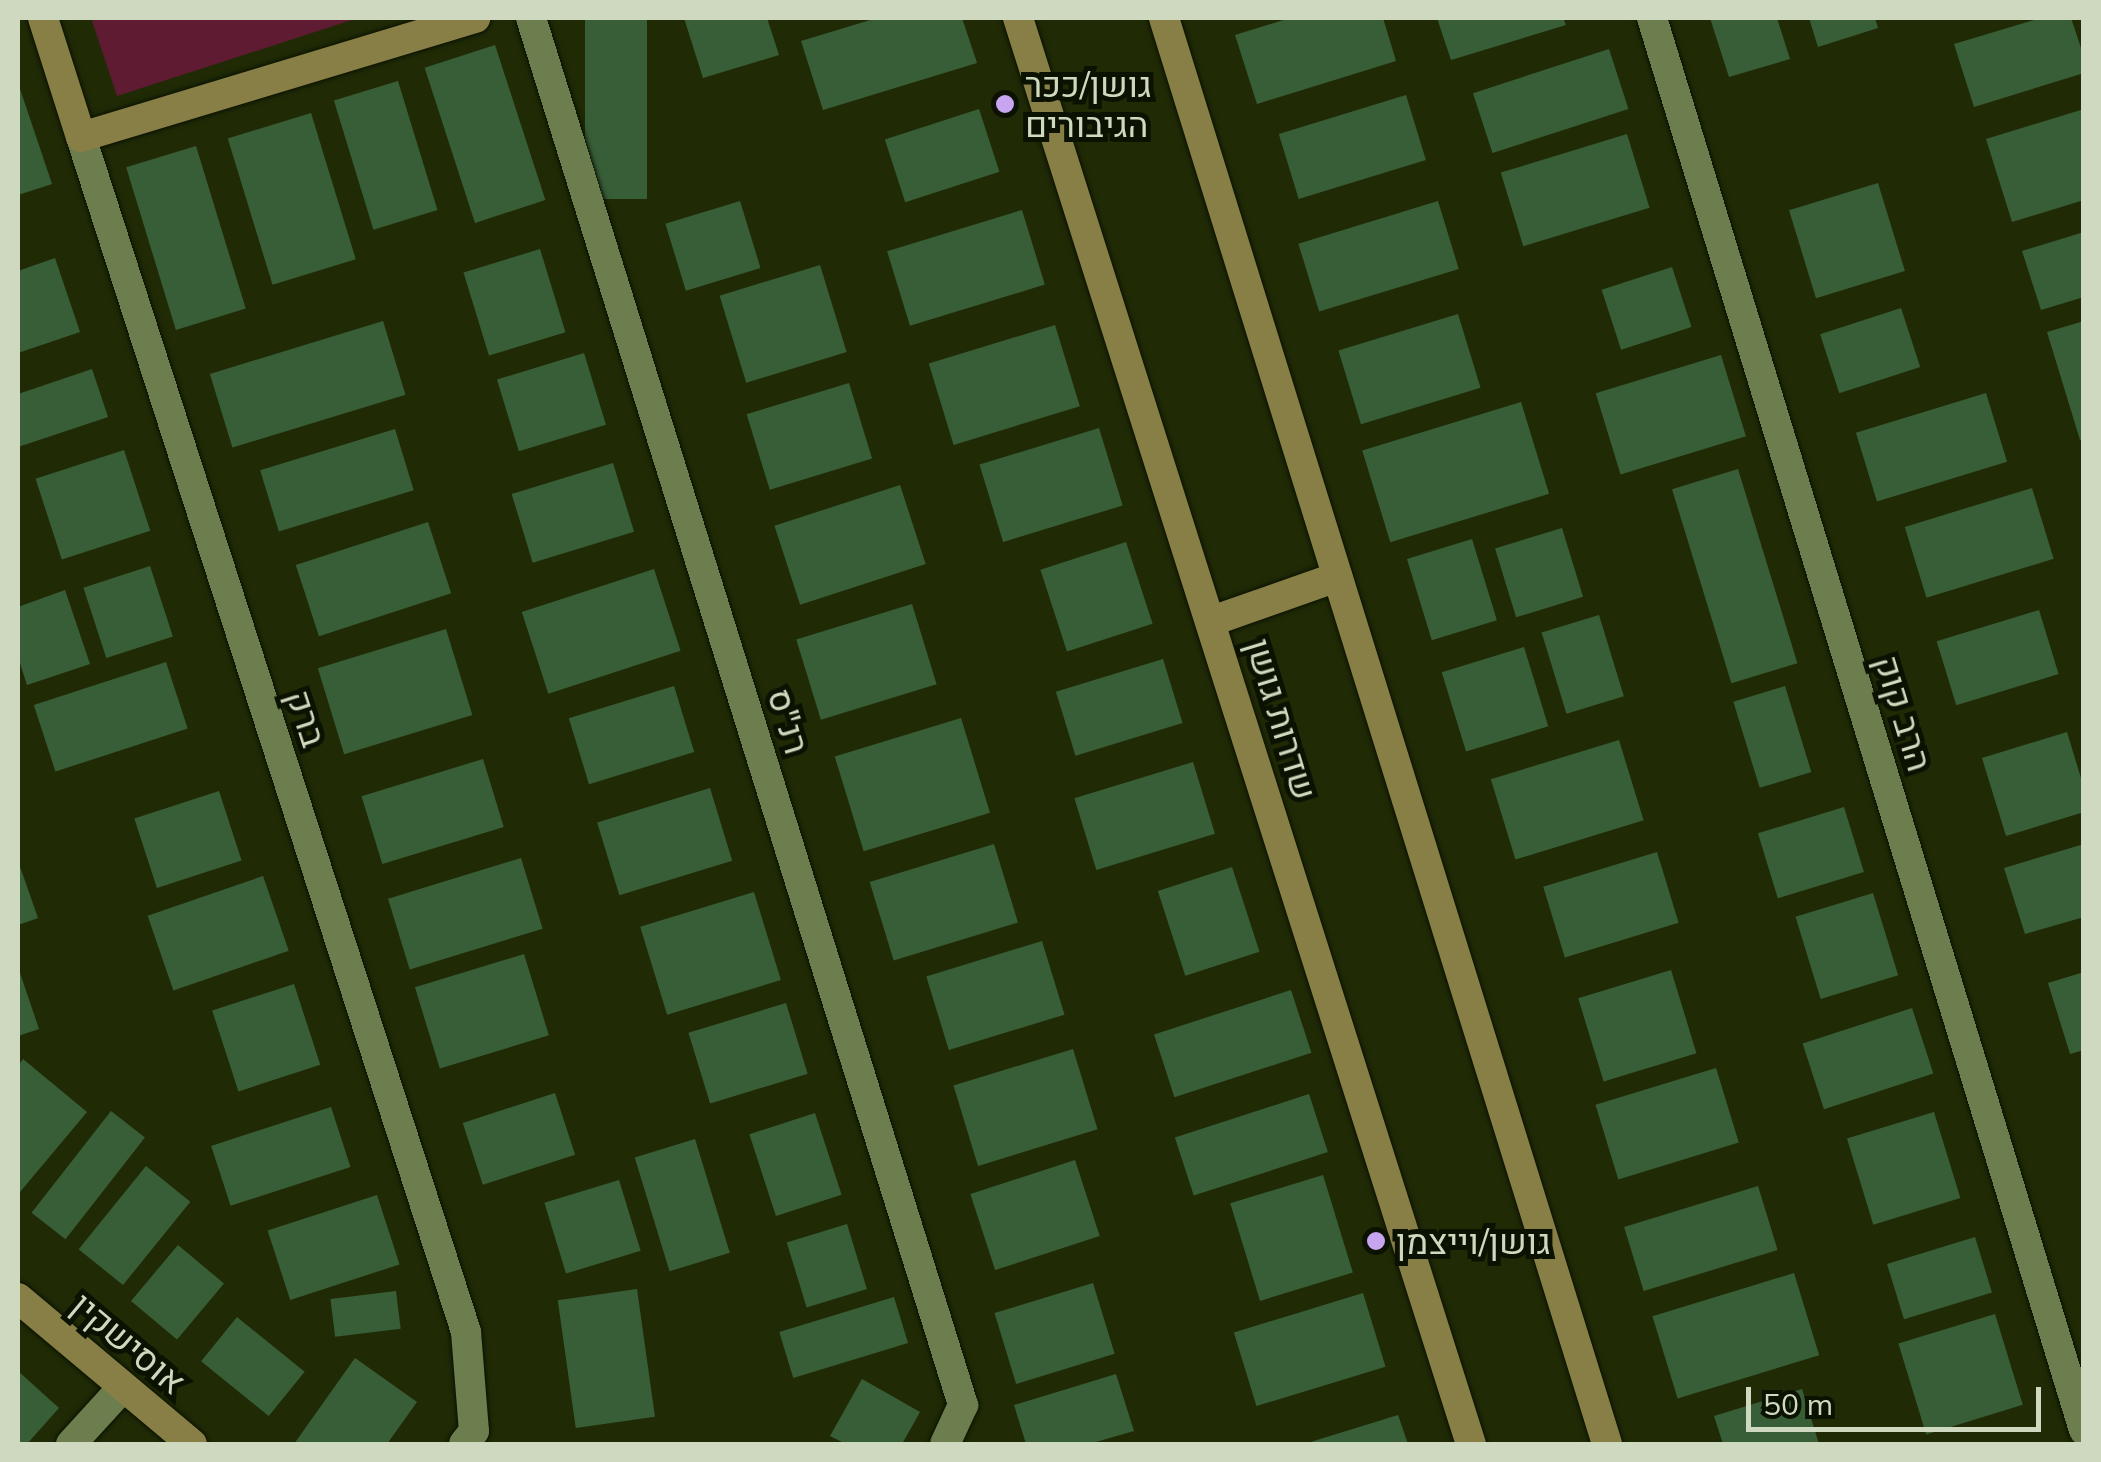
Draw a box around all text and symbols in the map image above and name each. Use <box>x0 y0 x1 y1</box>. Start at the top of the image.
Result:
place label: גושן/ככר הגיבורים <box>1025 63 1152 145</box>
marker: גושן/ככר הגיבורים <box>994 93 1016 115</box>
street label: שדרות גושן <box>1238 633 1326 805</box>
street label: הרב קוק <box>1866 650 1942 776</box>
street label: רנ"ס <box>759 683 819 759</box>
street label: ברק <box>278 684 336 752</box>
place label: גושן/וייצמן <box>1396 1220 1551 1262</box>
marker: גושן/וייצמן <box>1365 1230 1387 1252</box>
street label: אוסישקין <box>63 1283 195 1403</box>
scale bar <box>1751 1367 2046 1429</box>
text: 50 m <box>1763 1385 1833 1423</box>

